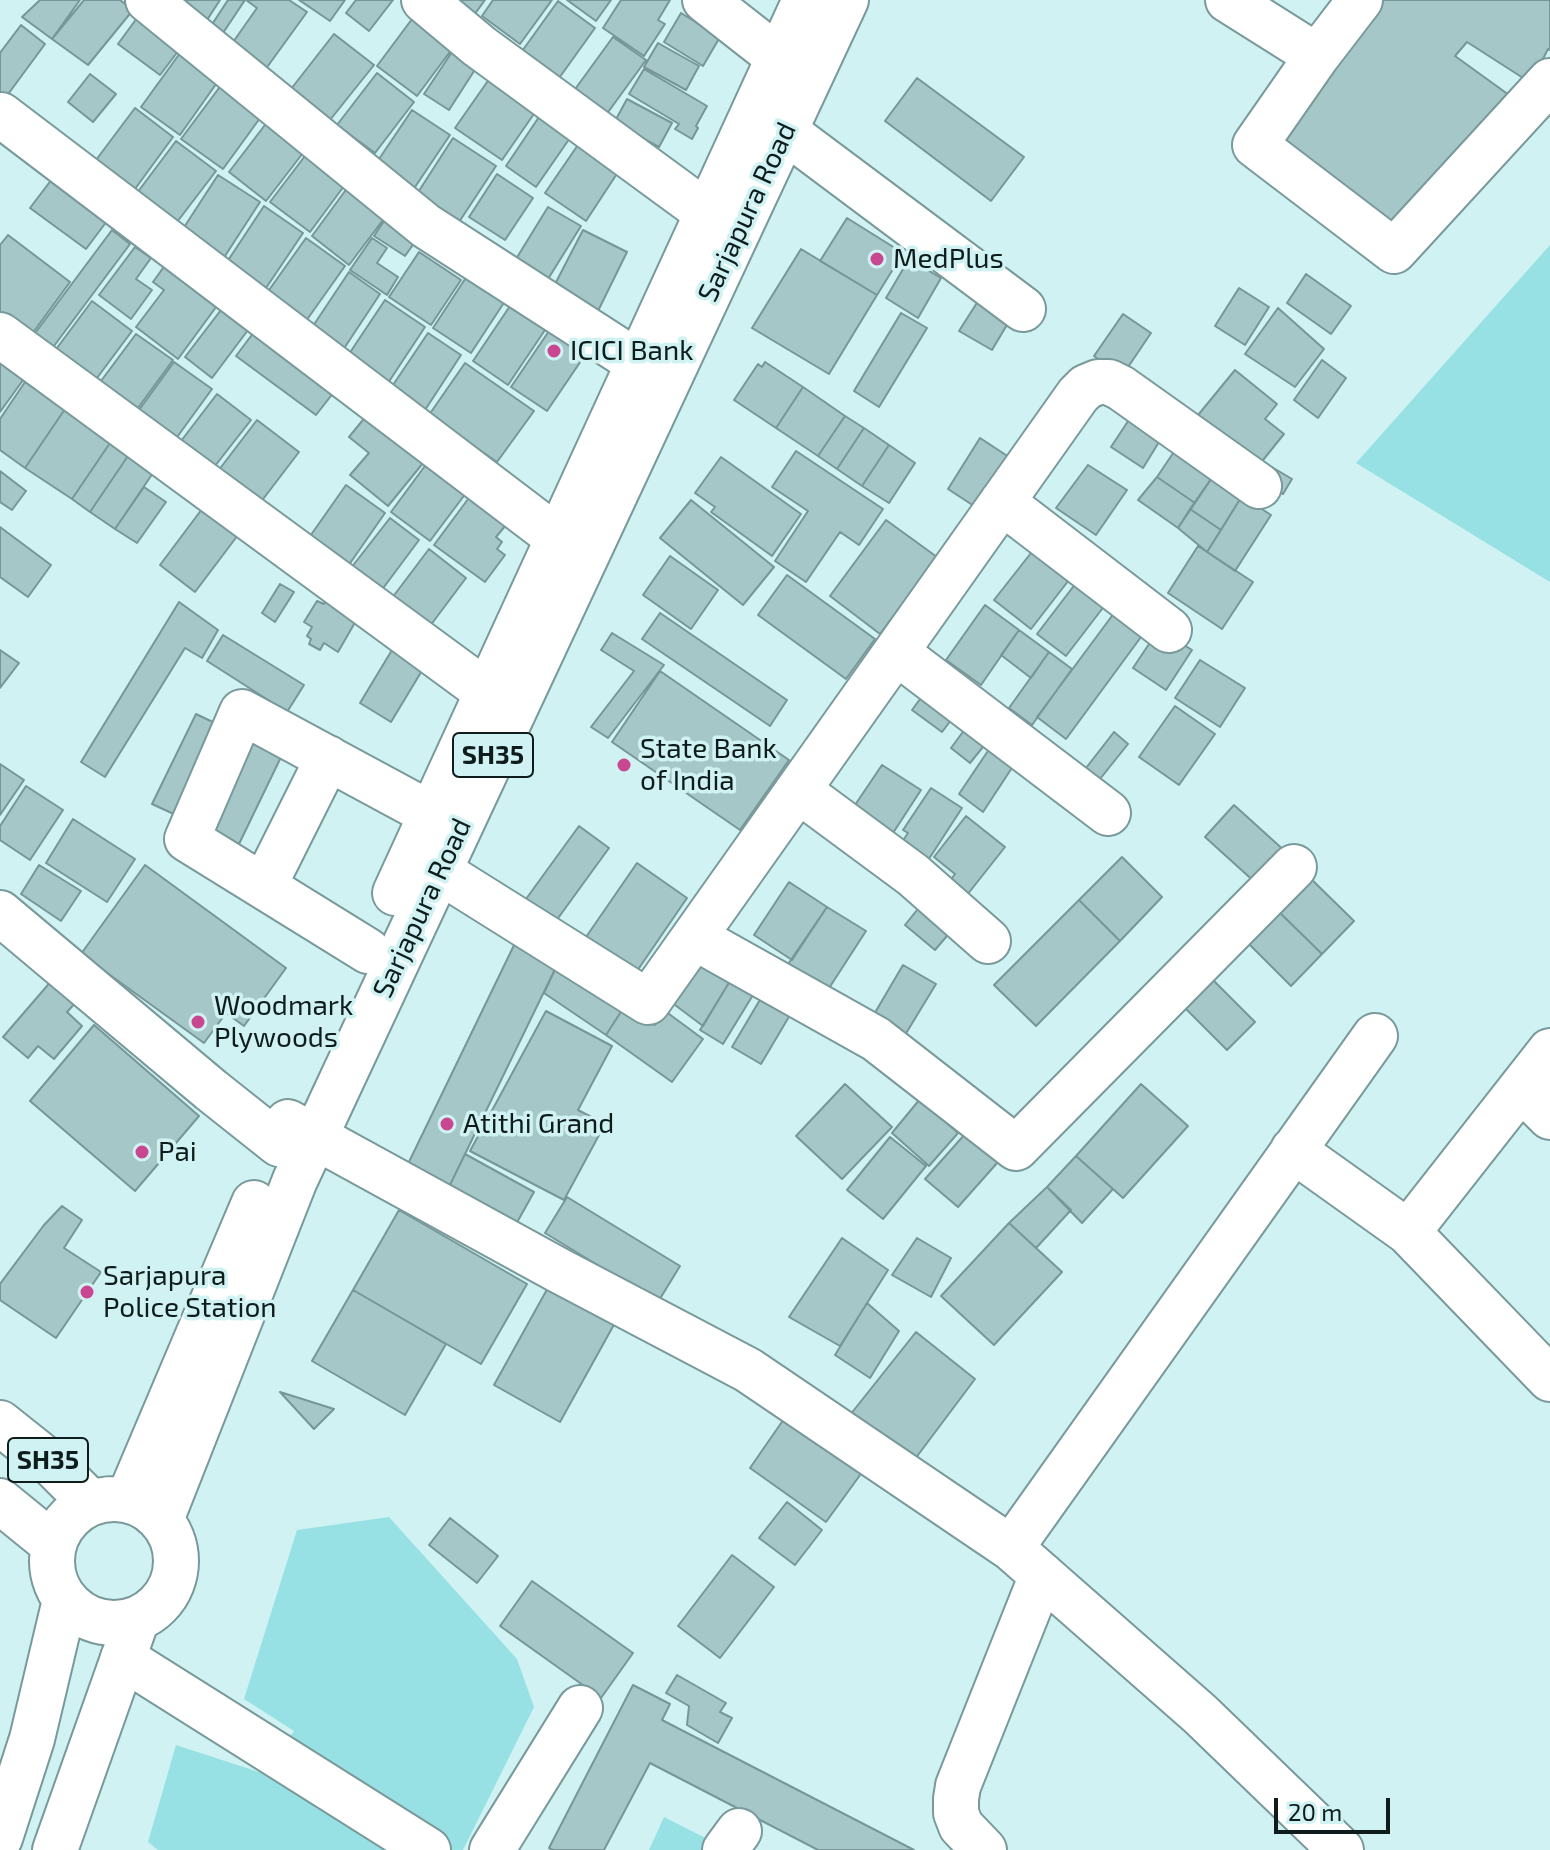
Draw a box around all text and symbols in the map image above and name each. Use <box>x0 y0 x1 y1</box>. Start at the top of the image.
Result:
street label: Sarjapura Road <box>691 117 803 307</box>
place label: MedPlus <box>893 242 1004 276</box>
marker: MedPlus <box>868 250 886 268</box>
place label: ICICI Bank <box>570 334 693 368</box>
marker: ICICI Bank <box>545 342 563 360</box>
place label: State Bank of India <box>640 732 777 798</box>
road number: SH35 <box>453 733 533 777</box>
marker: State Bank of India <box>615 756 633 774</box>
street label: Sarjapura Road <box>366 813 478 1003</box>
place label: Woodmark Plywoods <box>214 989 353 1055</box>
marker: Woodmark Plywoods <box>189 1013 207 1031</box>
place label: Atithi Grand <box>463 1107 614 1141</box>
marker: Atithi Grand <box>438 1115 456 1133</box>
place label: Pai <box>158 1135 197 1169</box>
marker: Pai <box>133 1143 151 1161</box>
place label: Sarjapura Police Station <box>103 1259 277 1325</box>
marker: Sarjapura Police Station <box>78 1283 96 1301</box>
road number: SH35 <box>8 1438 88 1482</box>
scale bar <box>1278 1782 1394 1832</box>
text: 20 m <box>1288 1797 1342 1826</box>

